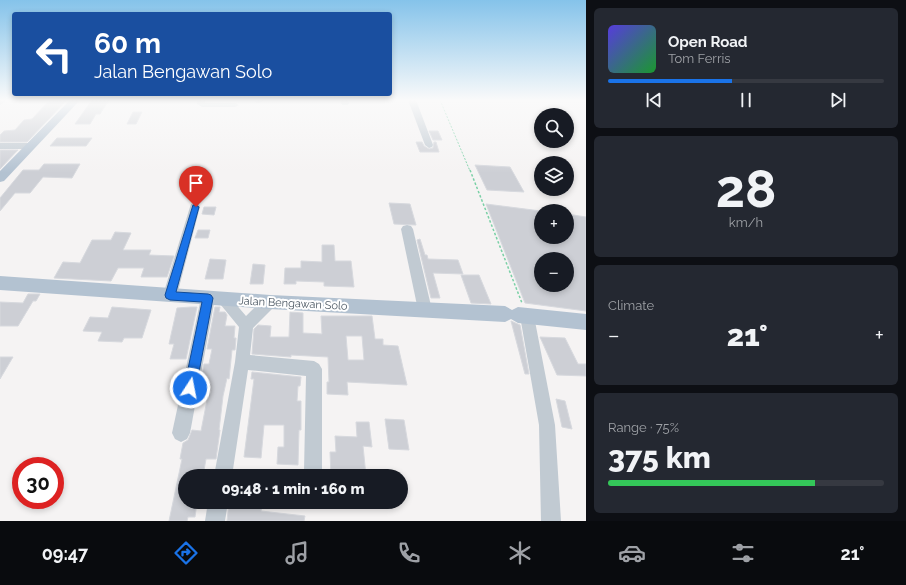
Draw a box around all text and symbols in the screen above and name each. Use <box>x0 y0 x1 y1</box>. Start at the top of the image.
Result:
text: 60 m <box>94 27 161 60</box>
icon: left <box>28 28 80 80</box>
text: Open Road <box>668 33 748 51</box>
text: Tom Ferris <box>668 51 731 66</box>
text: Jalan Bengawan Solo <box>94 61 272 82</box>
icon: previous <box>643 89 665 111</box>
icon: pause <box>735 89 757 111</box>
icon: next <box>827 89 849 111</box>
map controls <box>534 108 574 292</box>
button: search <box>534 108 574 148</box>
button: layers <box>534 156 574 196</box>
text: 28 <box>716 158 776 219</box>
pin <box>179 166 213 207</box>
icon: arrive <box>185 172 207 194</box>
button: + <box>534 204 574 244</box>
text: km/h <box>729 215 763 230</box>
button: − <box>534 252 574 292</box>
street label: Jalan Bengawan Solo <box>238 294 348 313</box>
text: Climate <box>608 298 654 313</box>
text: 21° <box>727 318 768 353</box>
text: − <box>608 322 620 348</box>
text: + <box>875 322 884 348</box>
position arrow <box>169 367 211 409</box>
text: Range · 75% <box>608 420 679 435</box>
text: 375 km <box>608 440 711 475</box>
speed limit sign: 30 <box>12 457 64 509</box>
text: 09:48 · 1 min · 160 m <box>221 480 365 498</box>
icon: directions <box>172 539 200 567</box>
icon: music <box>283 539 311 567</box>
icon: phone <box>395 539 423 567</box>
icon: climate <box>506 539 534 567</box>
icon: car <box>618 539 646 567</box>
icon: filters <box>729 539 757 567</box>
text: 09:47 <box>42 543 88 564</box>
text: 21° <box>841 543 864 564</box>

